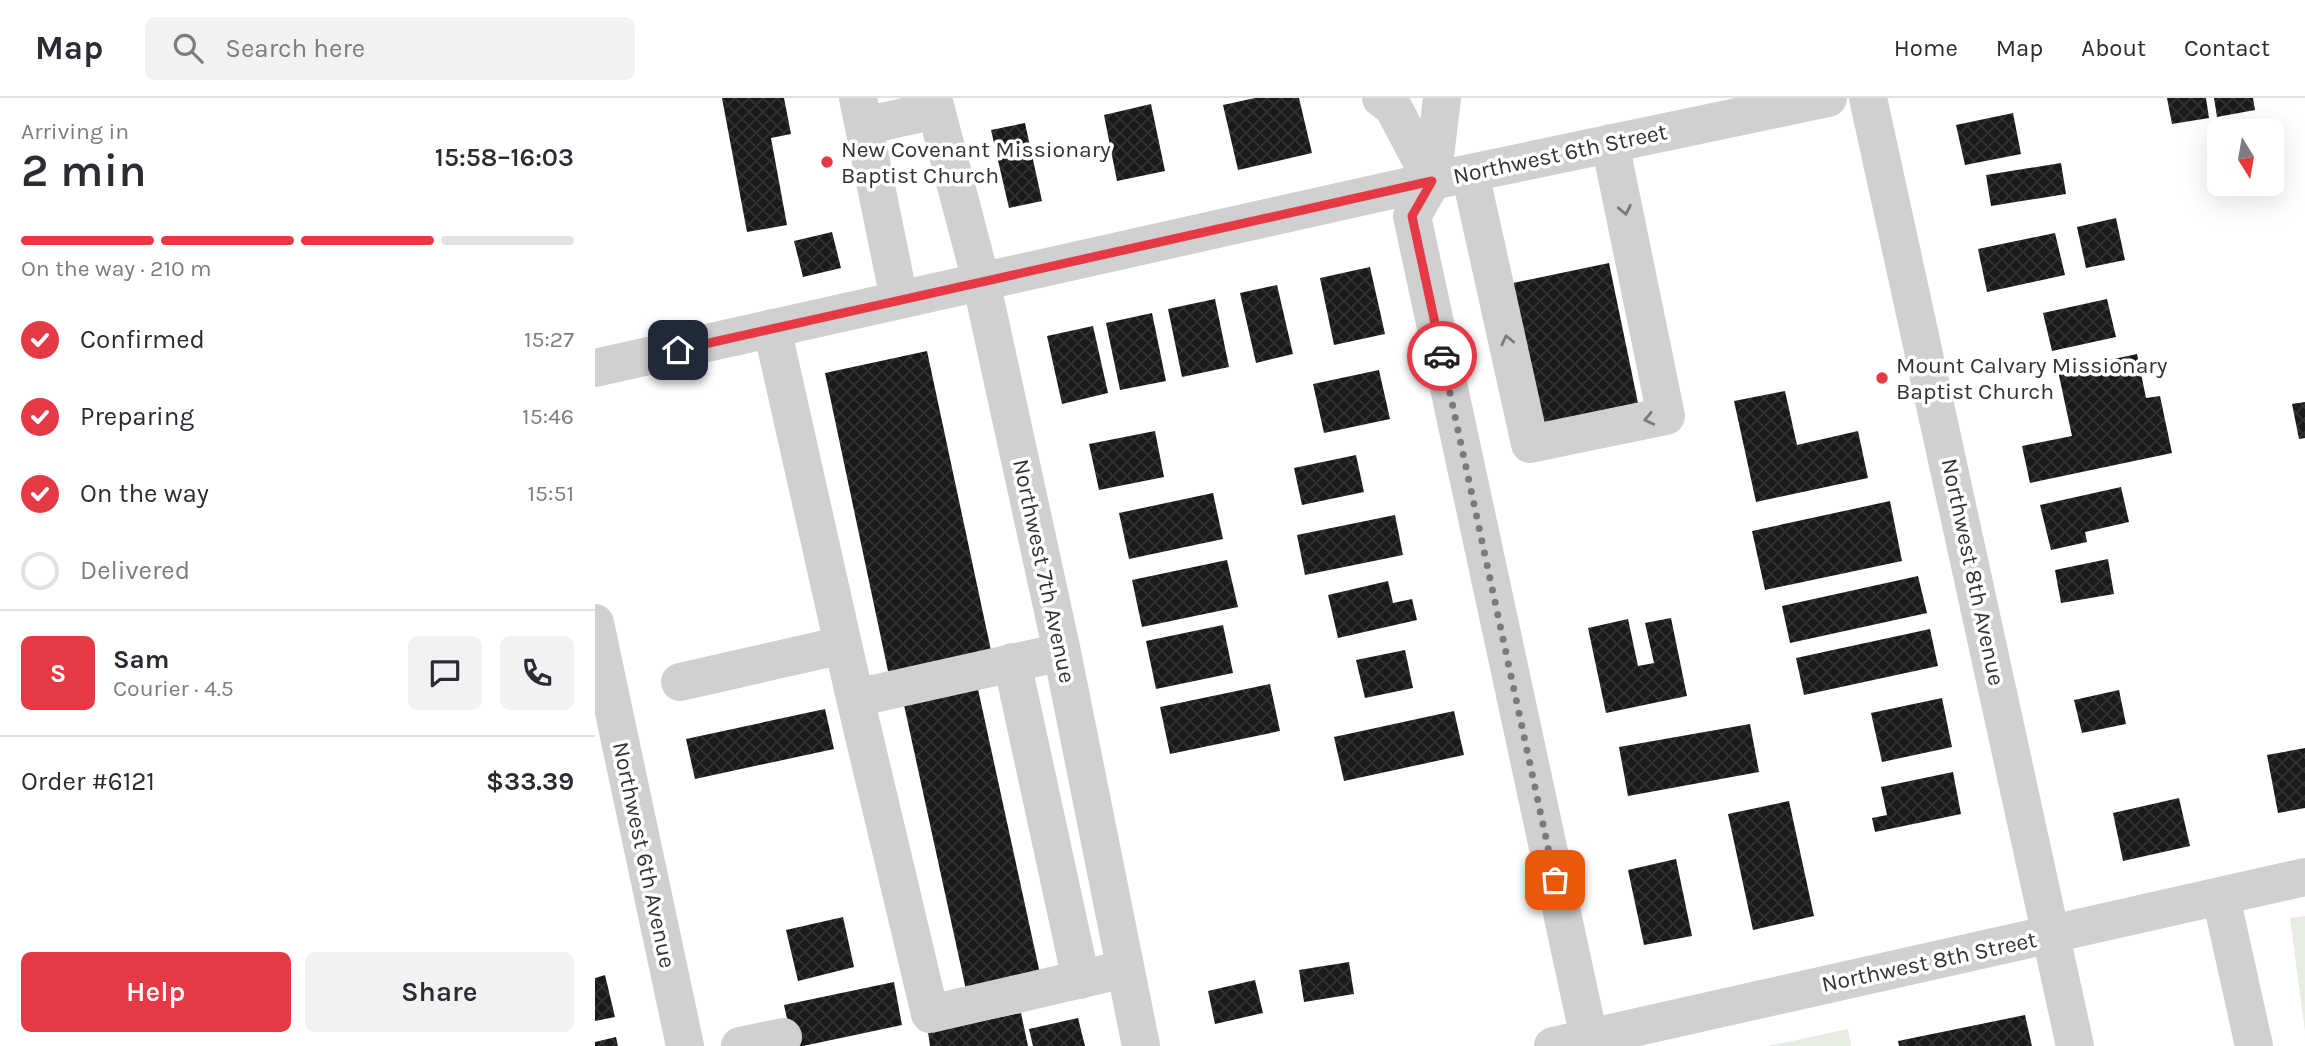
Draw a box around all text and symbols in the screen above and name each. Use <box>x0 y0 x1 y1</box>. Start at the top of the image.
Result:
search box <box>145 17 635 80</box>
text: Map <box>35 29 103 67</box>
icon: search <box>169 29 207 67</box>
text: Search here <box>225 33 365 64</box>
text: Home <box>1894 34 1958 62</box>
text: Map <box>1996 34 2043 62</box>
text: About <box>2081 34 2146 62</box>
text: Contact <box>2184 34 2270 62</box>
text: Arriving in <box>21 118 129 145</box>
street label: Northwest 6th Street <box>1451 118 1670 190</box>
north arrow <box>2207 119 2284 196</box>
map controls <box>2207 119 2284 196</box>
place label: New Covenant Missionary Baptist Church <box>841 136 1111 189</box>
text: 15:58–16:03 <box>435 142 574 173</box>
text: 2 min <box>21 144 147 198</box>
marker: New Covenant Missionary Baptist Church <box>819 154 835 170</box>
one-way arrow <box>1616 204 1631 216</box>
text: On the way · 210 m <box>21 255 212 282</box>
pin <box>648 320 708 380</box>
icon: check <box>21 321 59 359</box>
courier <box>1407 321 1477 391</box>
text: Confirmed <box>80 324 205 355</box>
text: 15:27 <box>524 326 574 353</box>
icon: home <box>659 331 697 369</box>
one-way arrow <box>1501 334 1515 346</box>
icon: car <box>1423 337 1461 375</box>
place label: Mount Calvary Missionary Baptist Church <box>1896 352 2168 405</box>
marker: Mount Calvary Missionary Baptist Church <box>1874 370 1890 386</box>
icon: check <box>21 398 59 436</box>
text: Preparing <box>80 401 194 432</box>
text: 15:46 <box>522 403 574 430</box>
one-way arrow <box>1643 411 1655 426</box>
street label: Northwest 8th Avenue <box>1936 456 2010 688</box>
street label: Northwest 7th Avenue <box>1007 457 1081 685</box>
icon: check <box>21 475 59 513</box>
text: On the way <box>80 478 209 509</box>
text: 15:51 <box>528 480 574 507</box>
text: Delivered <box>80 555 190 586</box>
button: chat <box>408 636 482 710</box>
button: phone <box>500 636 574 710</box>
text: Sam <box>113 644 169 675</box>
text: S <box>50 658 66 689</box>
text: Courier · 4.5 <box>113 675 234 702</box>
street label: Northwest 6th Avenue <box>607 739 681 971</box>
text: Order #6121 <box>21 766 155 797</box>
text: $33.39 <box>486 766 574 797</box>
pin <box>1525 850 1585 910</box>
icon: bag <box>1536 861 1574 899</box>
street label: Northwest 8th Street <box>1819 926 2039 998</box>
button: Help <box>21 952 291 1032</box>
button: Share <box>305 952 574 1032</box>

